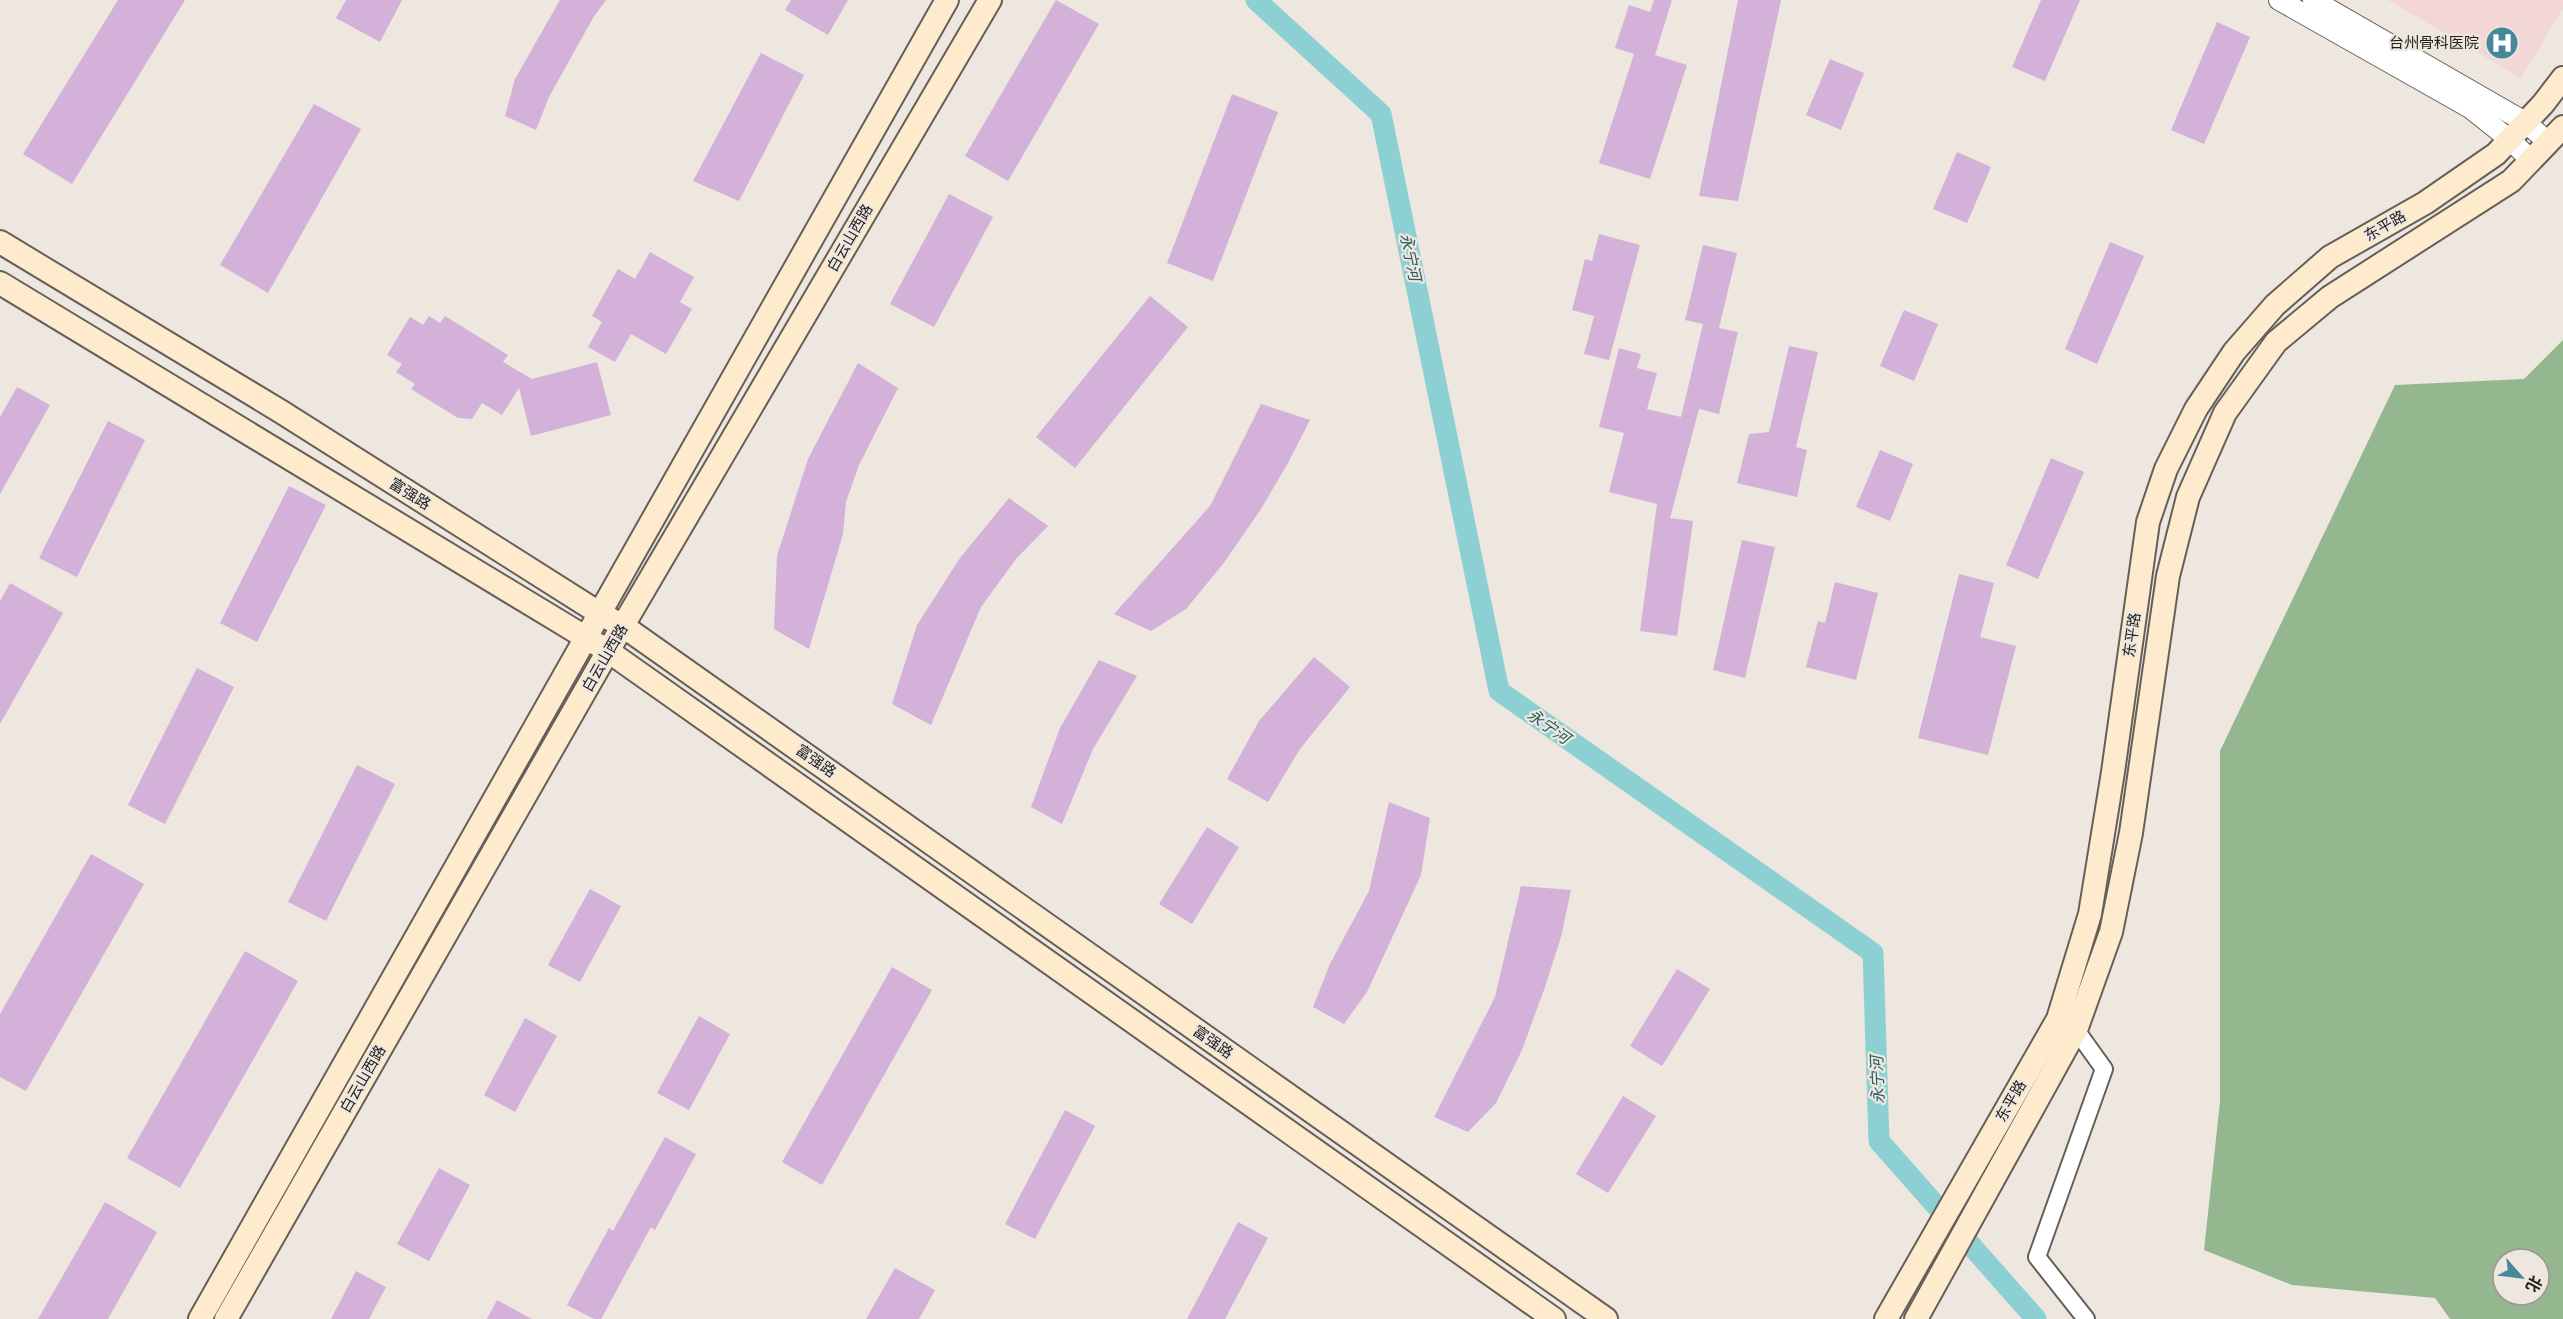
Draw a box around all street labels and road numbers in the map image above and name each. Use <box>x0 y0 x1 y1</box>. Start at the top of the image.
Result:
street label: 白云山西路 <box>823 201 877 275</box>
street label: 东平路 <box>2361 206 2409 245</box>
street label: 富强路 <box>386 474 434 514</box>
street label: 东平路 <box>2119 611 2144 659</box>
street label: 白云山西路 <box>578 621 632 695</box>
street label: 富强路 <box>792 740 840 781</box>
street label: 富强路 <box>1189 1021 1237 1062</box>
street label: 白云山西路 <box>336 1042 390 1116</box>
street label: 东平路 <box>1991 1077 2030 1125</box>

